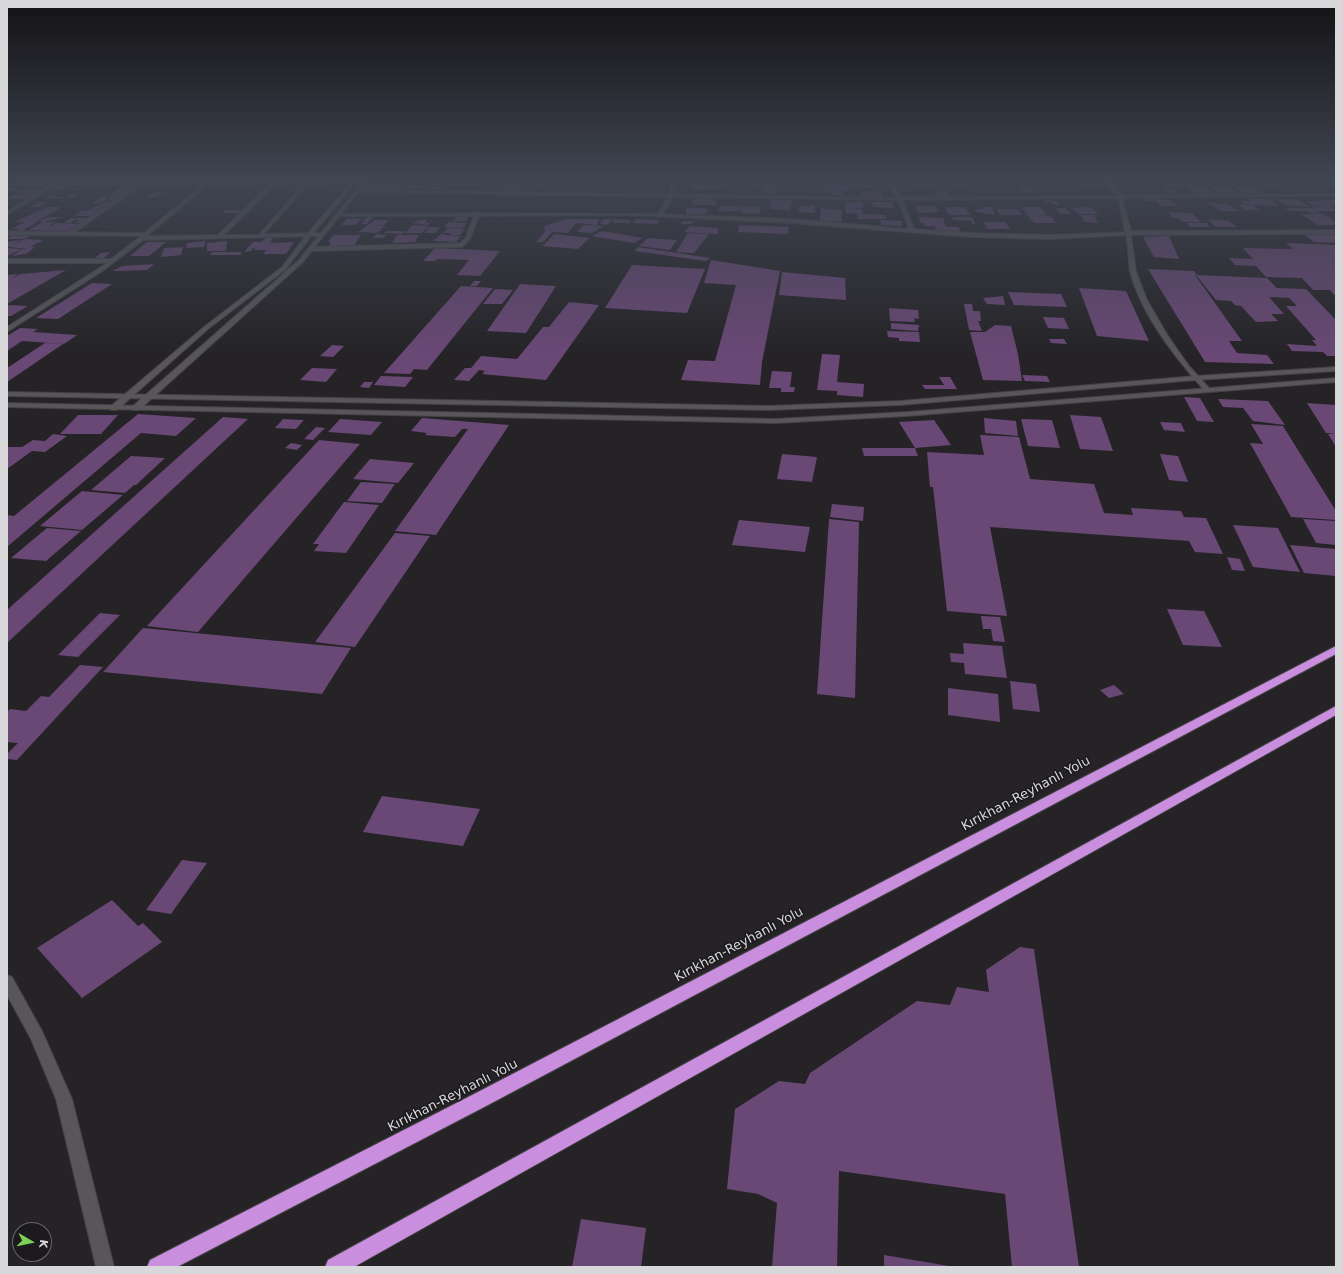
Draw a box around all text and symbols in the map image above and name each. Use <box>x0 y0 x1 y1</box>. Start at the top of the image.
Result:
street label: Kırıkhan-Reyhanlı Yolu <box>959 753 1093 835</box>
street label: Kırıkhan-Reyhanlı Yolu <box>672 904 806 986</box>
street label: Kırıkhan-Reyhanlı Yolu <box>385 1056 521 1136</box>
north arrow <box>12 1222 52 1262</box>
text: K <box>36 1239 50 1249</box>

